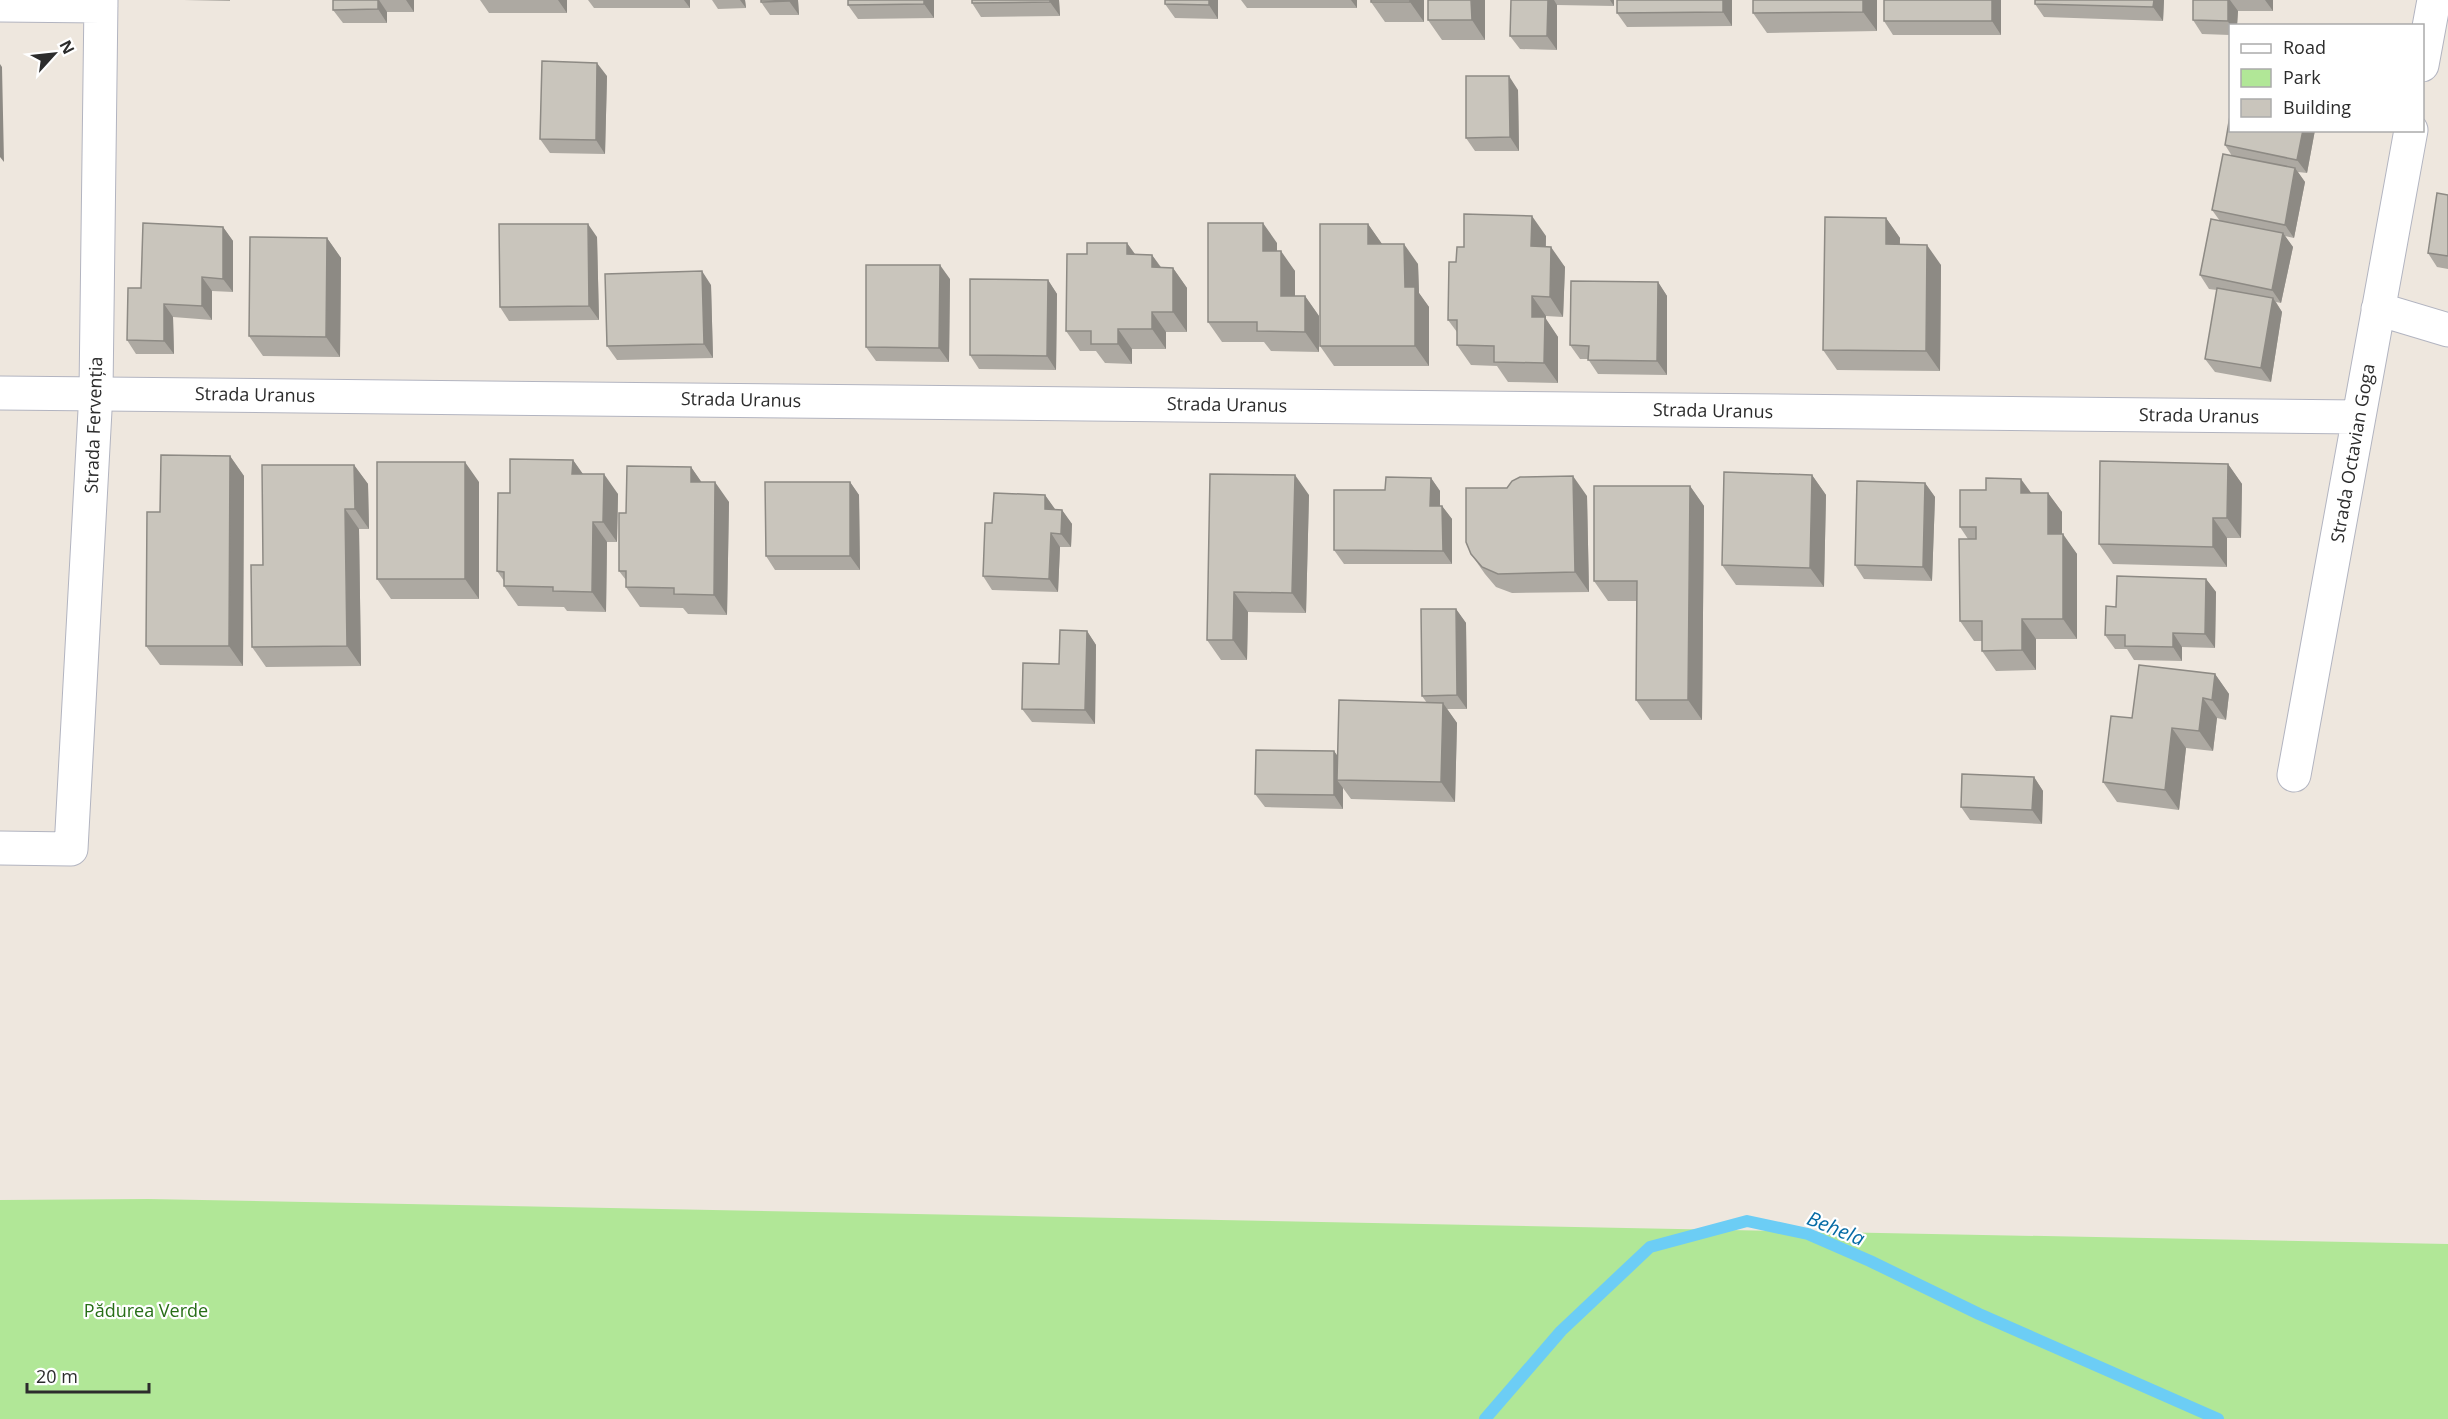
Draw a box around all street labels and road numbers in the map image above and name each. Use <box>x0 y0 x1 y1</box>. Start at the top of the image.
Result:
street label: Strada Fervenția <box>79 356 107 494</box>
street label: Strada Octavian Goga <box>2324 362 2380 544</box>
street label: Strada Uranus <box>195 381 315 407</box>
street label: Strada Uranus <box>681 386 801 412</box>
street label: Strada Uranus <box>1167 391 1287 417</box>
street label: Strada Uranus <box>1653 397 1773 423</box>
street label: Strada Uranus <box>2139 402 2259 428</box>

